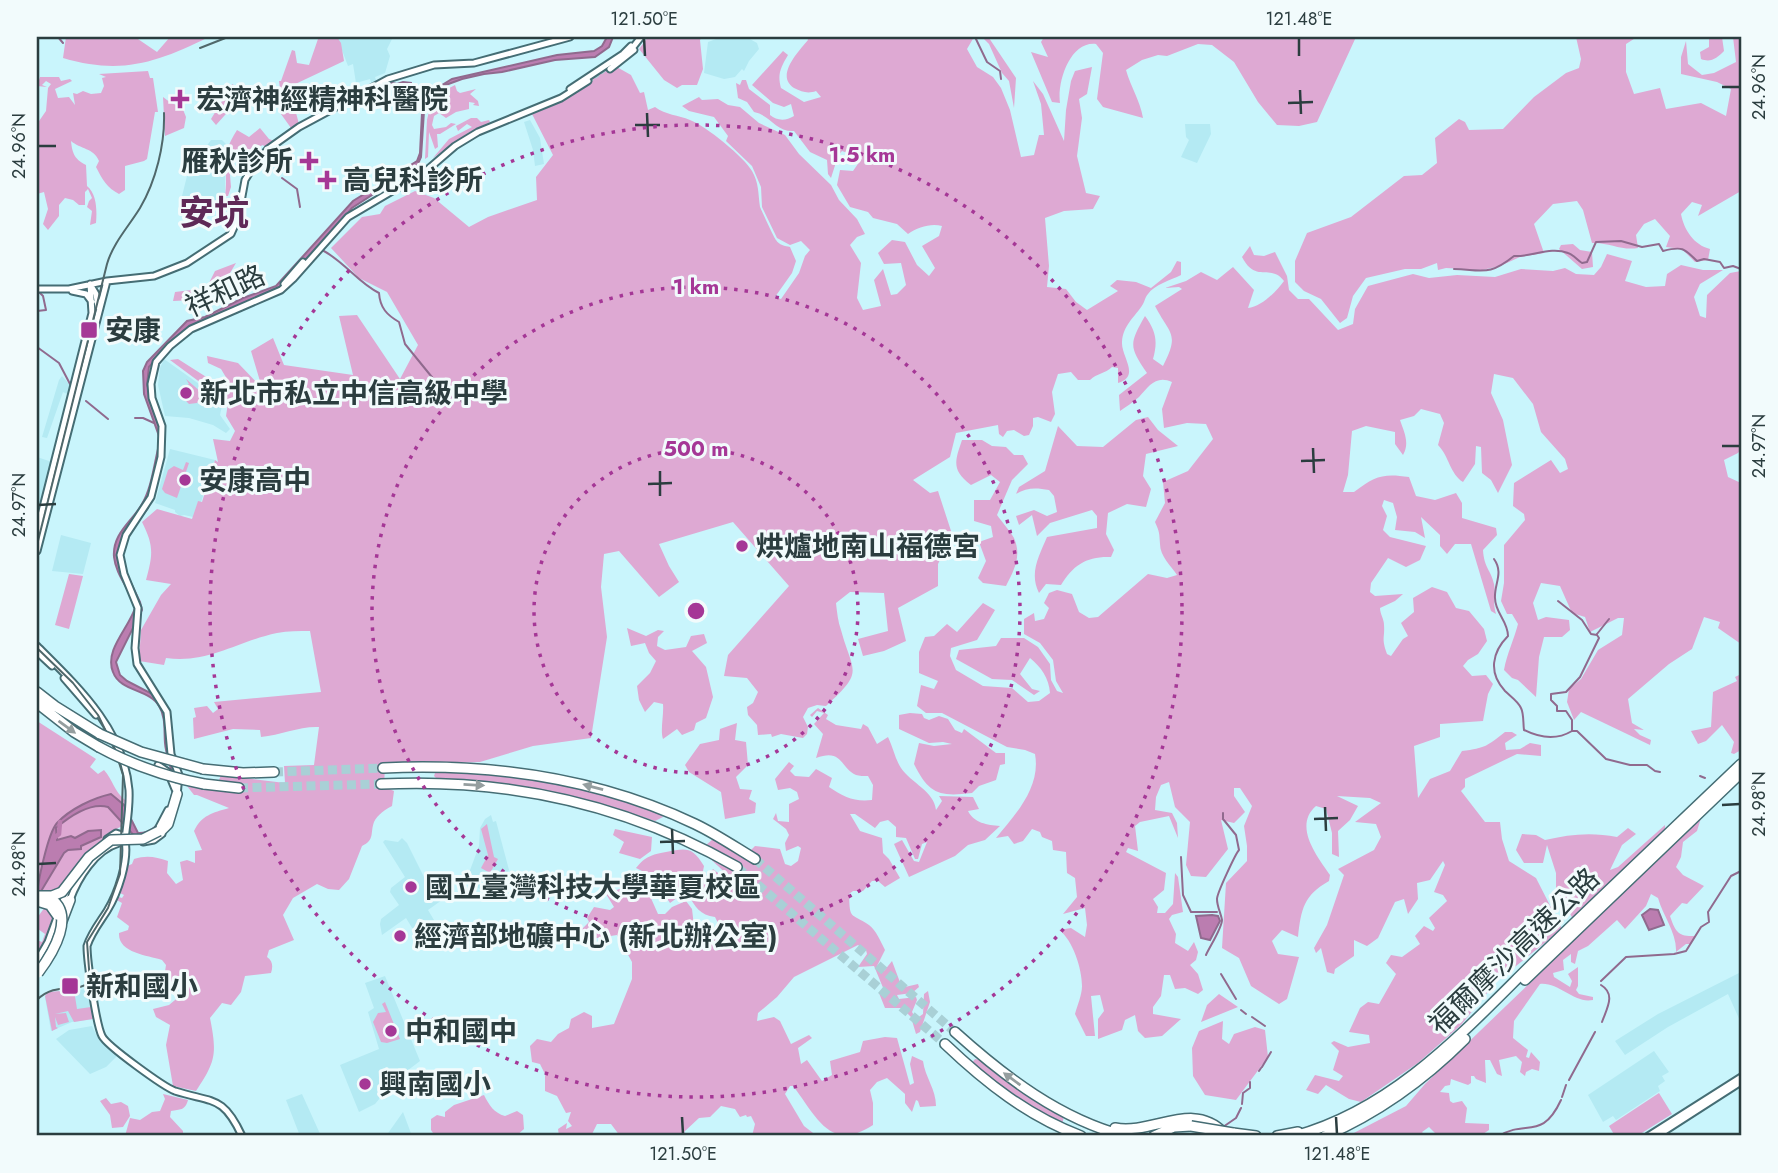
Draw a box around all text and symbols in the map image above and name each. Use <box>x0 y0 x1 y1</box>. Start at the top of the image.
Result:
text: 121.50°E <box>610 6 678 32</box>
text: 121.48°E <box>1265 6 1333 32</box>
text: 24.96°N <box>1746 54 1772 120</box>
place label: 宏濟神經精神科醫院 <box>196 79 448 120</box>
marker: 宏濟神經精神科醫院 <box>170 89 190 109</box>
text: 24.96°N <box>6 113 32 179</box>
text: 1.5 km <box>829 140 895 170</box>
place label: 雁秋診所 <box>181 141 293 182</box>
marker: 雁秋診所 <box>299 151 319 171</box>
place label: 高兒科診所 <box>343 160 483 201</box>
marker: 高兒科診所 <box>317 170 337 190</box>
district label: 安坑 <box>179 188 249 238</box>
street label: 祥和路 <box>178 255 272 327</box>
text: 1 km <box>673 272 719 302</box>
place label: 安康 <box>105 310 161 351</box>
marker: 安康 <box>79 320 99 340</box>
place label: 新北市私立中信高級中學 <box>200 373 508 414</box>
marker: 新北市私立中信高級中學 <box>178 385 194 401</box>
text: 24.97°N <box>1746 414 1772 478</box>
text: 500 m <box>664 434 728 464</box>
place label: 安康高中 <box>199 460 311 501</box>
marker: 安康高中 <box>177 472 193 488</box>
text: 24.97°N <box>6 473 32 537</box>
place label: 烘爐地南山福德宮 <box>756 526 980 567</box>
marker: 烘爐地南山福德宮 <box>734 538 750 554</box>
centre of rings <box>684 599 708 623</box>
one-way arrow <box>58 719 76 733</box>
text: 24.98°N <box>1746 771 1772 837</box>
one-way arrow <box>463 779 485 790</box>
one-way arrow <box>581 781 603 792</box>
text: 24.98°N <box>6 831 32 897</box>
street label: 福爾摩沙高速公路 <box>1419 858 1609 1044</box>
place label: 國立臺灣科技大學華夏校區 <box>425 867 761 908</box>
marker: 國立臺灣科技大學華夏校區 <box>403 879 419 895</box>
place label: 經濟部地礦中心 (新北辦公室) <box>414 916 778 957</box>
marker: 經濟部地礦中心 (新北辦公室) <box>392 928 408 944</box>
place label: 新和國小 <box>86 966 198 1007</box>
marker: 新和國小 <box>60 976 80 996</box>
place label: 中和國中 <box>405 1011 517 1052</box>
marker: 中和國中 <box>383 1023 399 1039</box>
place label: 興南國小 <box>379 1064 491 1105</box>
one-way arrow <box>1003 1072 1021 1086</box>
marker: 興南國小 <box>357 1076 373 1092</box>
text: 121.50°E <box>649 1141 717 1167</box>
text: 121.48°E <box>1303 1141 1371 1167</box>

